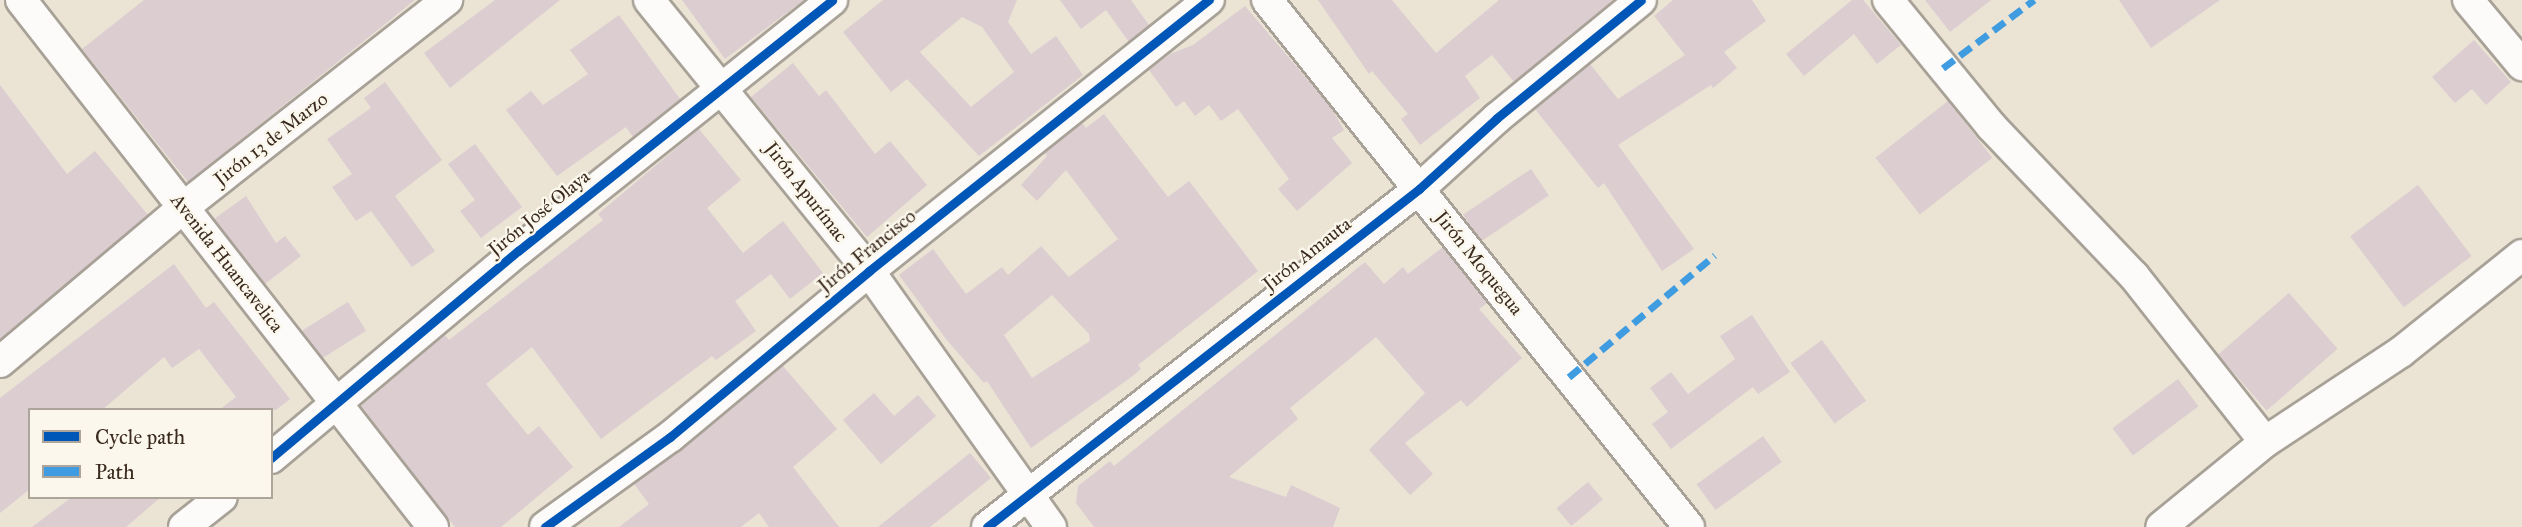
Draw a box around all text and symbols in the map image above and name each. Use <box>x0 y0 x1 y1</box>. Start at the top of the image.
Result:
street label: Jirón 13 de Marzo <box>210 88 332 190</box>
street label: Jirón Apurímac <box>760 137 852 247</box>
street label: Jirón José Olaya <box>484 165 594 261</box>
street label: Avenida Huancavelica <box>166 189 288 337</box>
street label: Jirón Francisco <box>813 205 921 297</box>
street label: Jirón Moquegua <box>1430 206 1528 320</box>
street label: Jirón Amauta <box>1258 212 1356 296</box>
legend <box>28 408 273 499</box>
text: Cycle path <box>95 424 185 450</box>
text: Path <box>95 459 135 485</box>

